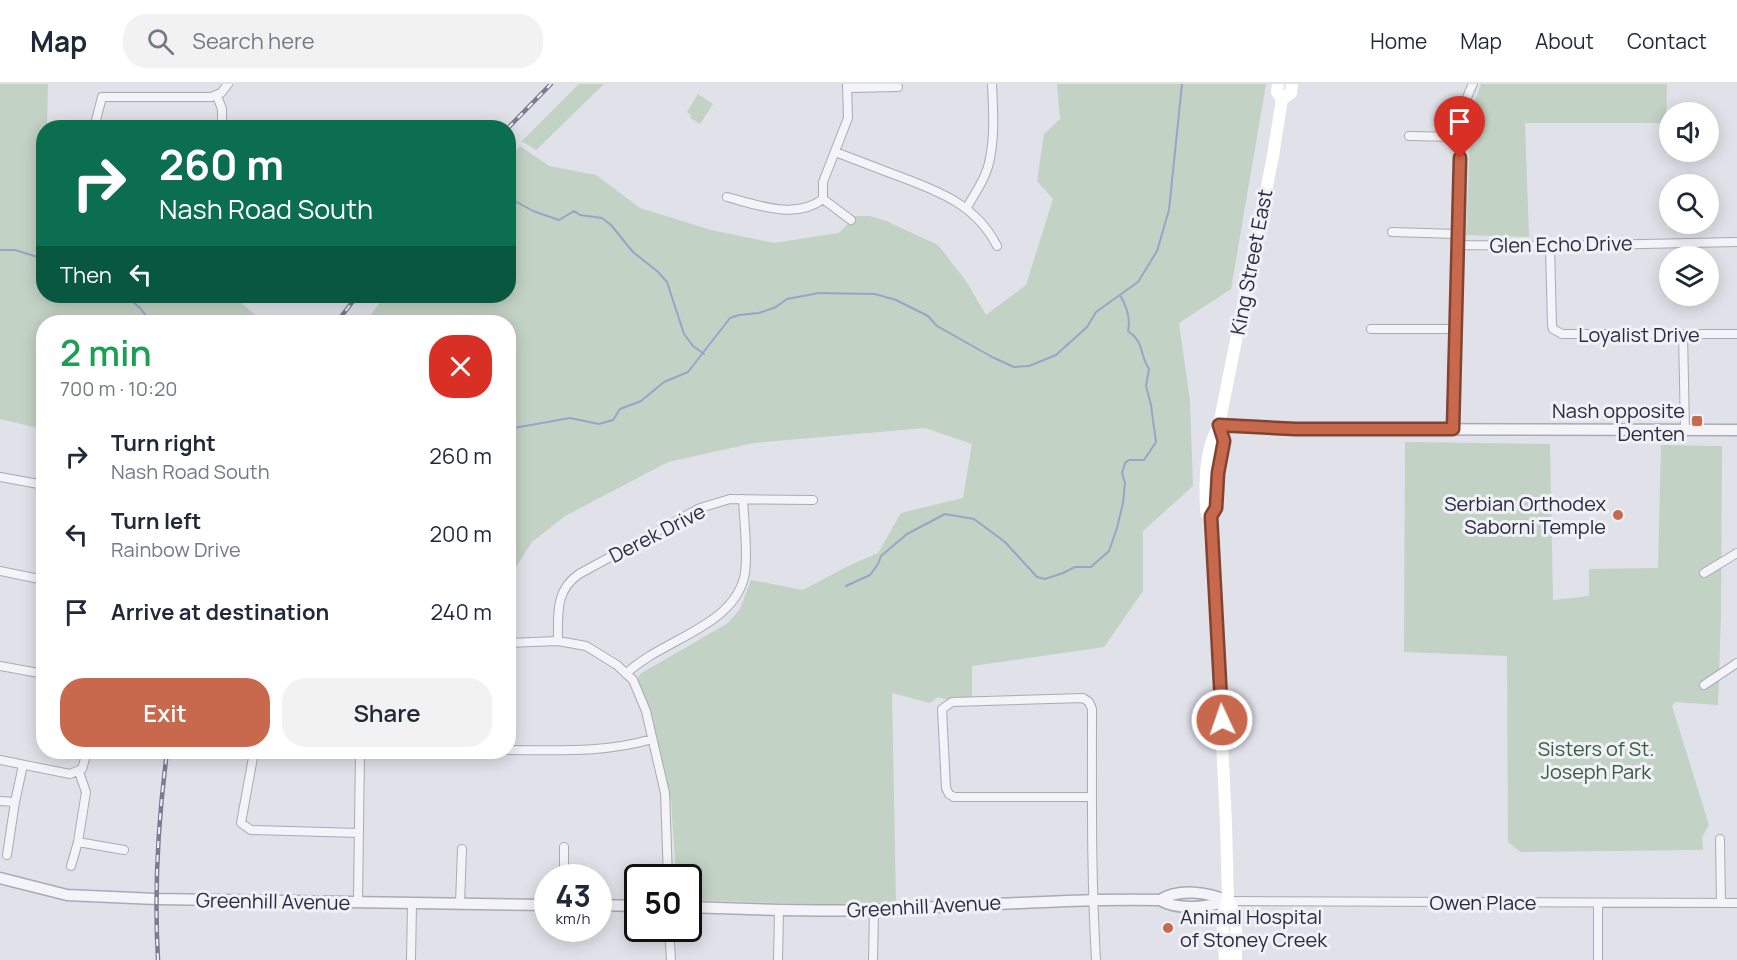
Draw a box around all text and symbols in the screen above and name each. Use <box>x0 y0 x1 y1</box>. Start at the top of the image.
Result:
search box <box>123 14 543 68</box>
text: Map <box>30 22 87 60</box>
icon: search <box>144 25 177 58</box>
text: Search here <box>192 26 315 56</box>
text: Home <box>1370 27 1427 55</box>
text: Map <box>1460 27 1502 55</box>
text: About <box>1535 27 1594 55</box>
text: Contact <box>1627 27 1707 55</box>
pin <box>1434 96 1485 158</box>
map controls <box>1659 102 1719 306</box>
button: sound <box>1659 102 1719 162</box>
icon: arrive <box>1443 105 1476 138</box>
text: 260 m <box>159 135 284 193</box>
icon: right <box>60 144 138 222</box>
button: search <box>1659 174 1719 234</box>
street label: King Street East <box>1224 187 1278 337</box>
text: Nash Road South <box>159 190 373 227</box>
street label: Glen Echo Drive <box>1489 229 1633 259</box>
button: layers <box>1659 246 1719 306</box>
icon: left <box>124 258 157 291</box>
text: Then <box>60 260 112 290</box>
street label: Loyalist Drive <box>1578 321 1700 348</box>
text: 2 min <box>60 328 152 377</box>
button: close <box>429 335 492 398</box>
text: 700 m · 10:20 <box>60 375 178 402</box>
place label: Nash opposite Denten <box>1552 397 1685 447</box>
marker: Nash opposite Denten <box>1690 414 1704 428</box>
text: Turn right <box>111 428 216 458</box>
icon: right <box>60 440 93 473</box>
text: 260 m <box>429 441 492 471</box>
text: Nash Road South <box>111 458 270 485</box>
place label: Serbian Orthodex Saborni Temple <box>1444 490 1606 540</box>
street label: Derek Drive <box>604 497 710 569</box>
text: Turn left <box>111 506 201 536</box>
marker: Serbian Orthodex Saborni Temple <box>1611 508 1625 522</box>
icon: left <box>60 518 93 551</box>
text: 200 m <box>430 519 492 549</box>
text: Rainbow Drive <box>111 536 241 563</box>
icon: arrive <box>60 596 93 629</box>
text: Arrive at destination <box>111 597 329 627</box>
text: 240 m <box>430 597 492 627</box>
button: Exit <box>60 678 270 747</box>
button: Share <box>282 678 492 747</box>
position arrow <box>1190 688 1254 752</box>
park label: Sisters of St. Joseph Park <box>1538 735 1654 785</box>
speed limit sign: 50 <box>624 864 702 942</box>
text: 43 <box>555 875 591 916</box>
street label: Greenhill Avenue <box>196 886 350 916</box>
street label: Greenhill Avenue <box>846 888 1002 924</box>
street label: Owen Place <box>1429 889 1537 916</box>
place label: Animal Hospital of Stoney Creek <box>1180 903 1328 953</box>
text: km/h <box>556 908 590 929</box>
marker: Animal Hospital of Stoney Creek <box>1161 921 1175 935</box>

